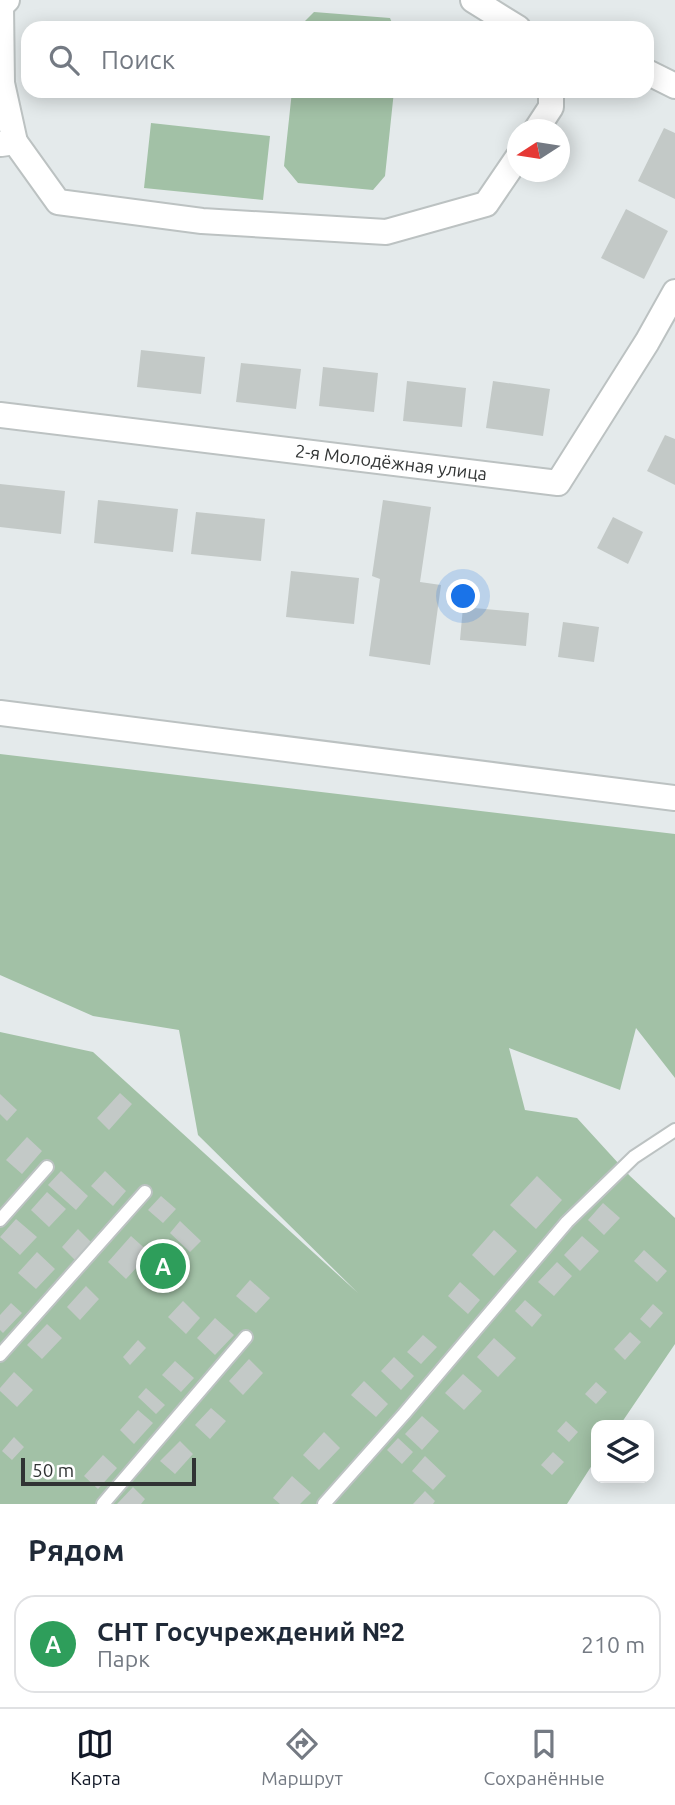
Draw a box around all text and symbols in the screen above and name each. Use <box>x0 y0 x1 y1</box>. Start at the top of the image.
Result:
search box <box>21 21 654 98</box>
icon: search <box>45 41 83 79</box>
text: Поиск <box>101 45 175 74</box>
north arrow <box>507 119 570 182</box>
street label: 2-я Молодёжная улица <box>294 440 488 483</box>
your location <box>446 579 480 613</box>
pin: A <box>140 1240 186 1292</box>
map controls <box>591 1420 654 1483</box>
button: layers <box>591 1420 654 1483</box>
scale bar <box>21 1455 196 1487</box>
text: 50 m <box>32 1459 74 1481</box>
text: Рядом <box>28 1533 124 1567</box>
text: СНТ Госучреждений №2 <box>97 1617 405 1646</box>
text: A <box>45 1632 61 1657</box>
text: 210 m <box>581 1632 645 1657</box>
text: Парк <box>97 1646 150 1671</box>
tab: Карта <box>70 1725 121 1789</box>
tab: Маршрут <box>261 1725 343 1789</box>
tab: Сохранённые <box>483 1725 605 1789</box>

